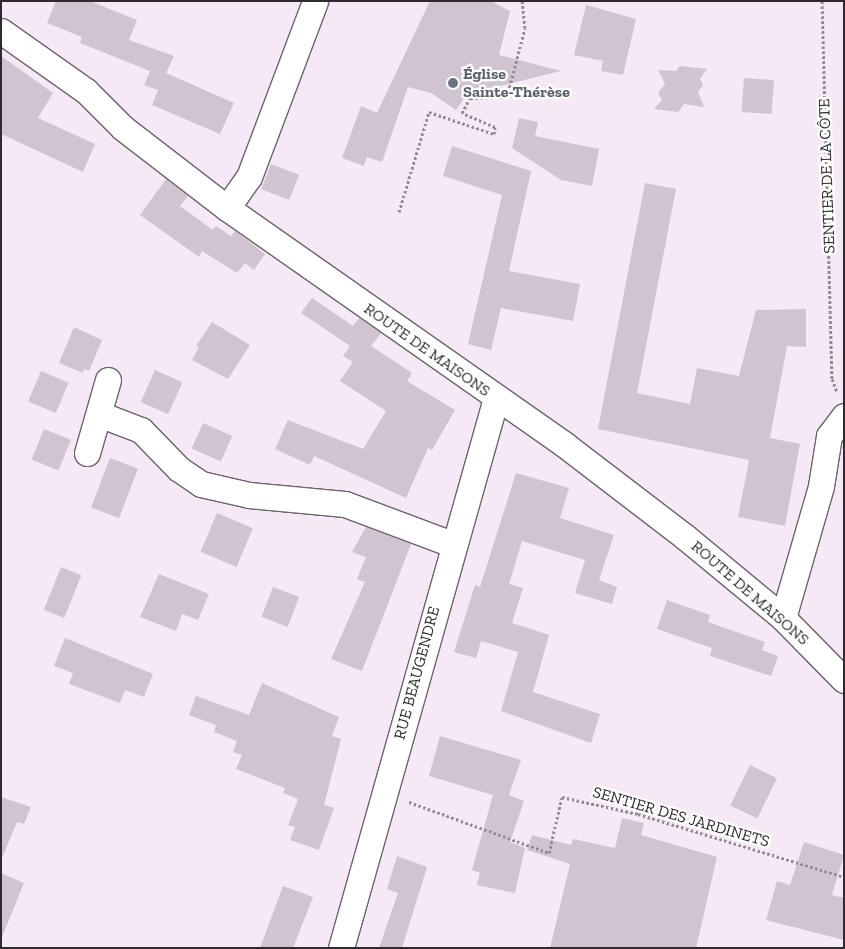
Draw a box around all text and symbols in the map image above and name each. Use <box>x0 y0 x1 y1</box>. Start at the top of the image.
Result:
place label: Église Sainte-Thérèse <box>463 64 570 102</box>
marker: Église Sainte-Thérèse <box>447 77 459 89</box>
street label: SENTIER DE LA CÔTE <box>815 98 839 254</box>
street label: ROUTE DE MAISONS <box>360 299 494 401</box>
street label: ROUTE DE MAISONS <box>687 537 813 649</box>
street label: RUE BEAUGENDRE <box>390 604 444 742</box>
street label: SENTIER DES JARDINETS <box>590 783 772 851</box>

